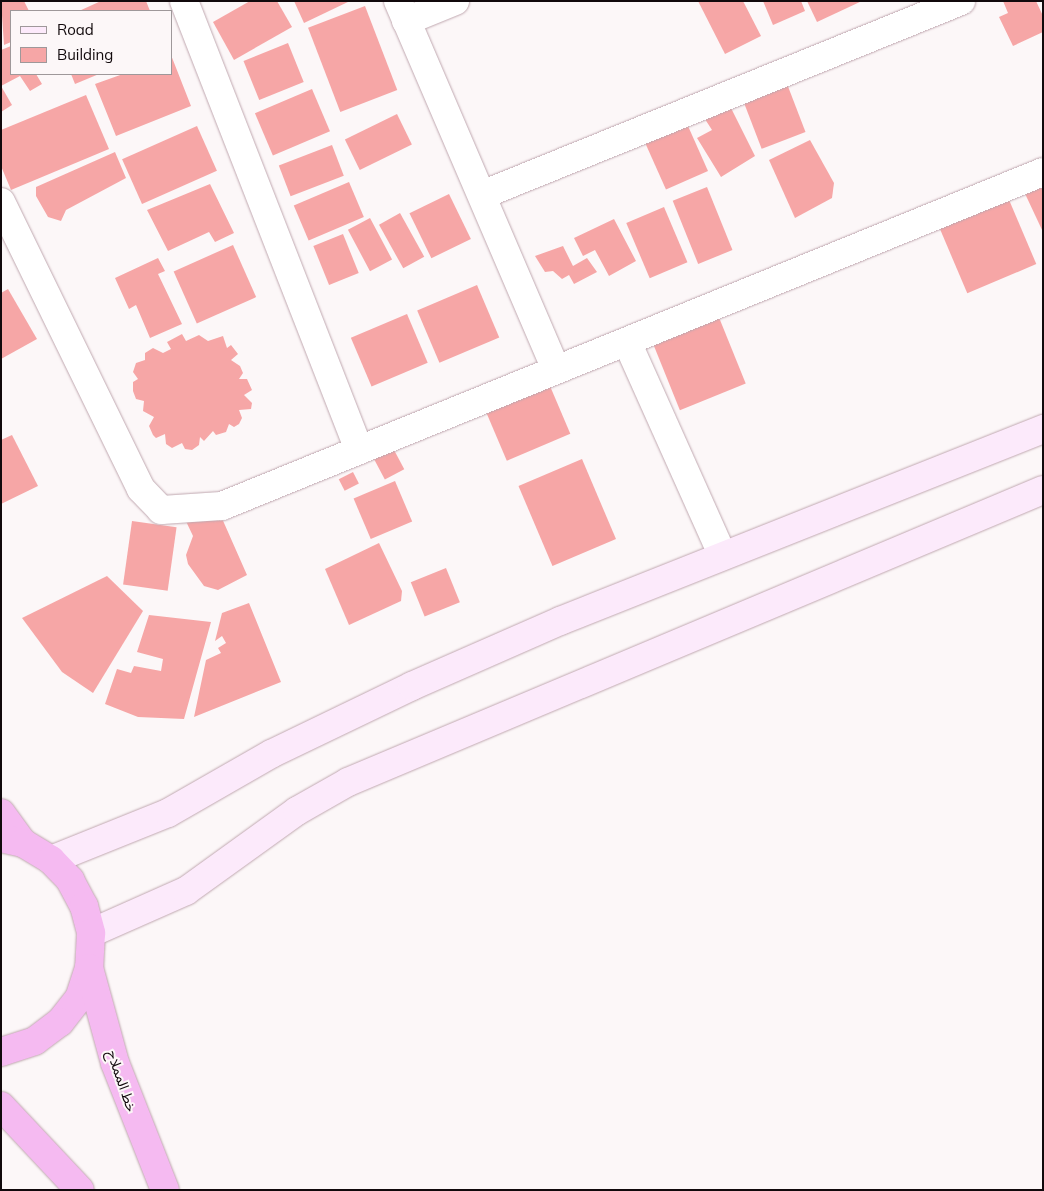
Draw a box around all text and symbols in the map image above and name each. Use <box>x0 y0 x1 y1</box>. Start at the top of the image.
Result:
legend <box>10 10 172 75</box>
text: Road <box>57 20 94 39</box>
text: Building <box>57 45 113 64</box>
street label: خط المملاح <box>104 1048 140 1114</box>

